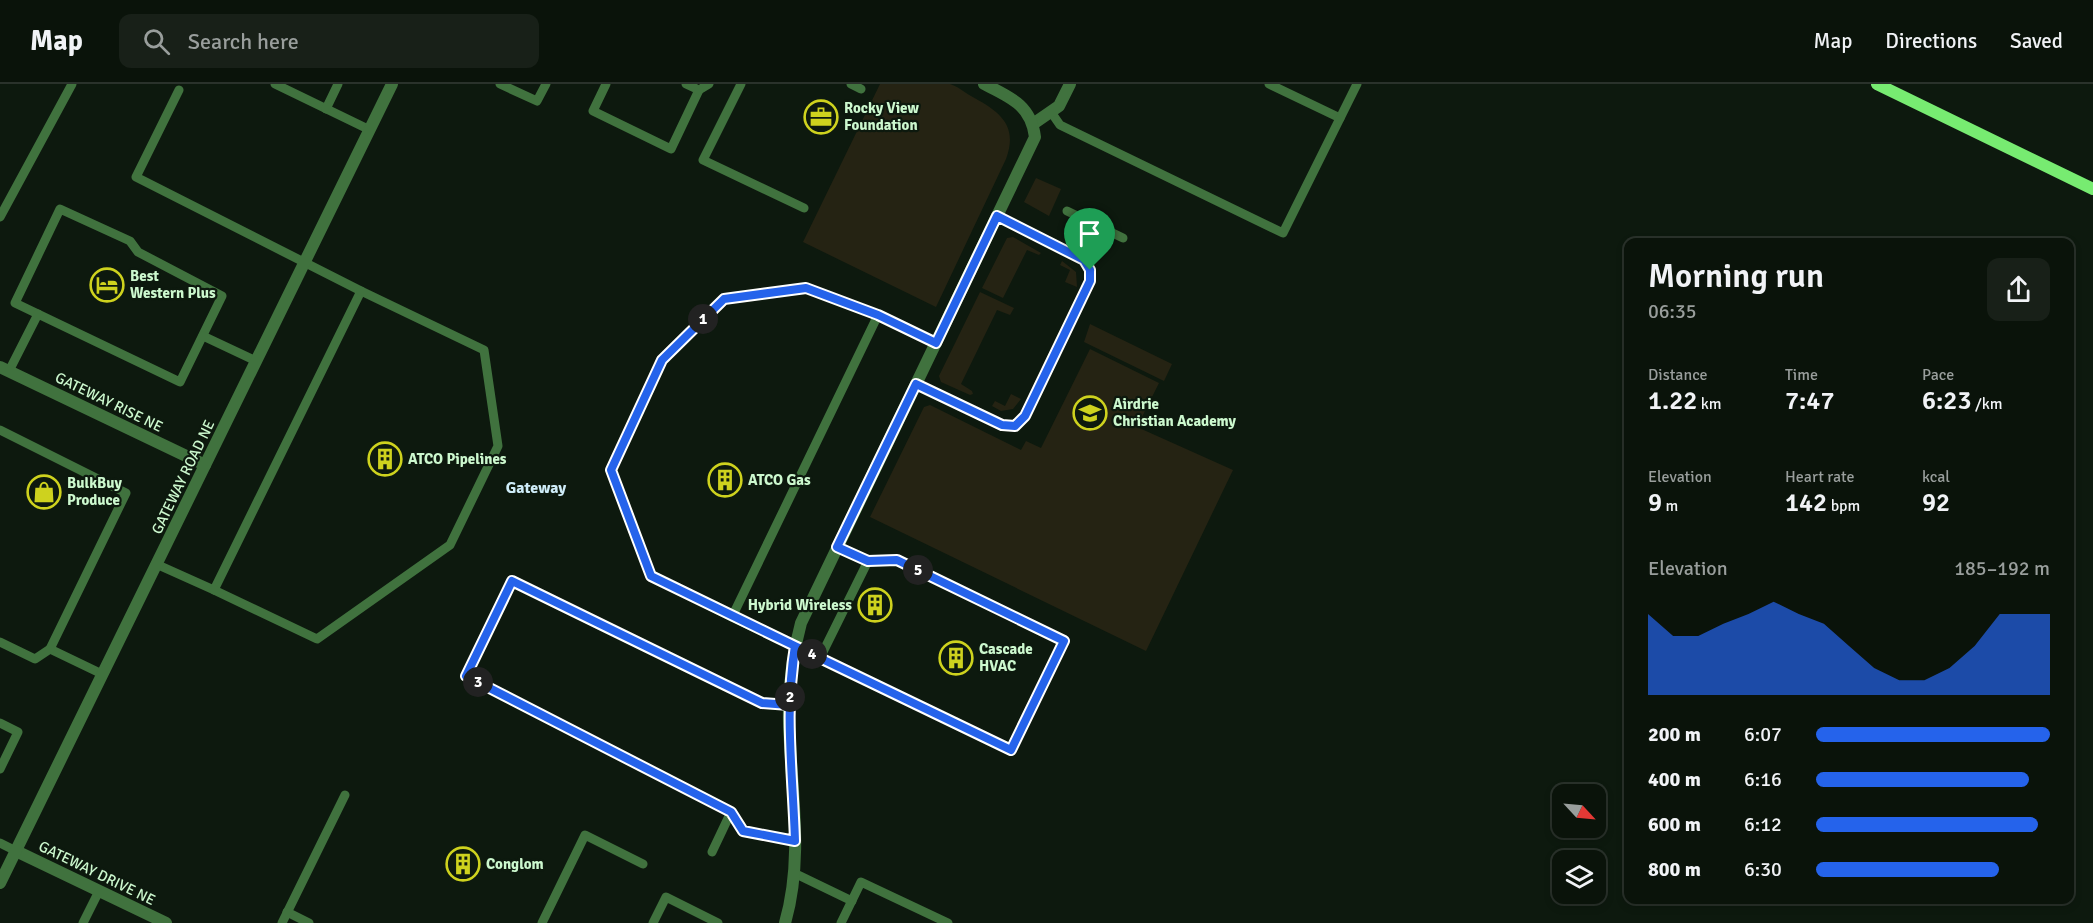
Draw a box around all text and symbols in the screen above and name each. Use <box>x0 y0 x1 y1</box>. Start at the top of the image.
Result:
search box <box>119 14 539 68</box>
text: Map <box>30 24 83 58</box>
icon: search <box>140 25 173 58</box>
text: Search here <box>188 28 299 55</box>
text: Map <box>1814 28 1852 54</box>
text: Directions <box>1885 28 1977 54</box>
text: Saved <box>2010 28 2063 54</box>
office icon: Rocky View Foundation <box>803 99 839 135</box>
place label: Rocky View Foundation <box>844 99 919 134</box>
pin <box>1064 208 1115 270</box>
icon: arrive <box>1073 217 1106 250</box>
text: Morning run <box>1648 256 1824 297</box>
button: share <box>1987 258 2050 321</box>
hotel icon: Best Western Plus <box>89 267 125 303</box>
place label: Best Western Plus <box>130 267 216 302</box>
text: 06:35 <box>1648 299 1697 324</box>
pin: 1 <box>688 304 718 334</box>
text: 1 <box>699 309 707 329</box>
text: Distance <box>1648 365 1708 385</box>
text: Time <box>1785 365 1818 385</box>
text: Pace <box>1922 365 1954 385</box>
street label: GATEWAY RISE NE <box>52 368 166 436</box>
text: 1.22 <box>1648 385 1697 417</box>
text: 7:47 <box>1785 385 1834 417</box>
text: 6:23 <box>1922 385 1971 417</box>
text: km <box>1697 394 1722 414</box>
text: /km <box>1971 394 2003 414</box>
school or university icon: Airdrie Christian Academy <box>1072 395 1108 431</box>
place label: Airdrie Christian Academy <box>1113 395 1237 430</box>
street label: GATEWAY ROAD NE <box>148 417 218 537</box>
building icon: ATCO Pipelines <box>367 441 403 477</box>
place label: ATCO Pipelines <box>408 450 507 468</box>
building icon: ATCO Gas <box>707 462 743 498</box>
text: Elevation <box>1648 467 1712 487</box>
text: Heart rate <box>1785 467 1854 487</box>
text: kcal <box>1922 467 1950 487</box>
place label: ATCO Gas <box>748 471 811 489</box>
shop icon: BulkBuy Produce <box>26 474 62 510</box>
place label: BulkBuy Produce <box>67 474 122 509</box>
district label: Gateway <box>506 478 566 498</box>
text: 9 <box>1648 487 1662 519</box>
text: 142 <box>1785 487 1827 519</box>
text: 92 <box>1922 487 1950 519</box>
text: m <box>1662 496 1678 516</box>
text: bpm <box>1827 496 1860 516</box>
pin: 5 <box>903 555 933 585</box>
text: Elevation <box>1648 556 1728 581</box>
text: 185–192 m <box>1954 556 2050 581</box>
text: 5 <box>914 560 922 580</box>
building icon: Hybrid Wireless <box>857 587 893 623</box>
place label: Hybrid Wireless <box>748 596 852 614</box>
pin: 4 <box>797 639 827 669</box>
building icon: Cascade HVAC <box>938 640 974 676</box>
place label: Cascade HVAC <box>979 640 1033 675</box>
text: 4 <box>808 644 816 664</box>
pin: 3 <box>463 667 493 697</box>
text: 3 <box>474 672 482 692</box>
pin: 2 <box>775 682 805 712</box>
text: 2 <box>786 687 794 707</box>
text: 200 m <box>1648 722 1701 747</box>
text: 6:07 <box>1744 722 1782 747</box>
text: 400 m <box>1648 767 1701 792</box>
text: 6:16 <box>1744 767 1782 792</box>
north arrow <box>1552 784 1606 838</box>
map controls <box>1552 784 1606 904</box>
text: 600 m <box>1648 812 1701 837</box>
text: 6:12 <box>1744 812 1782 837</box>
street label: GATEWAY DRIVE NE <box>36 837 158 909</box>
building icon: Conglom <box>445 846 481 882</box>
button: layers <box>1552 850 1606 904</box>
place label: Conglom <box>486 855 544 873</box>
text: 800 m <box>1648 857 1701 882</box>
text: 6:30 <box>1744 857 1782 882</box>

